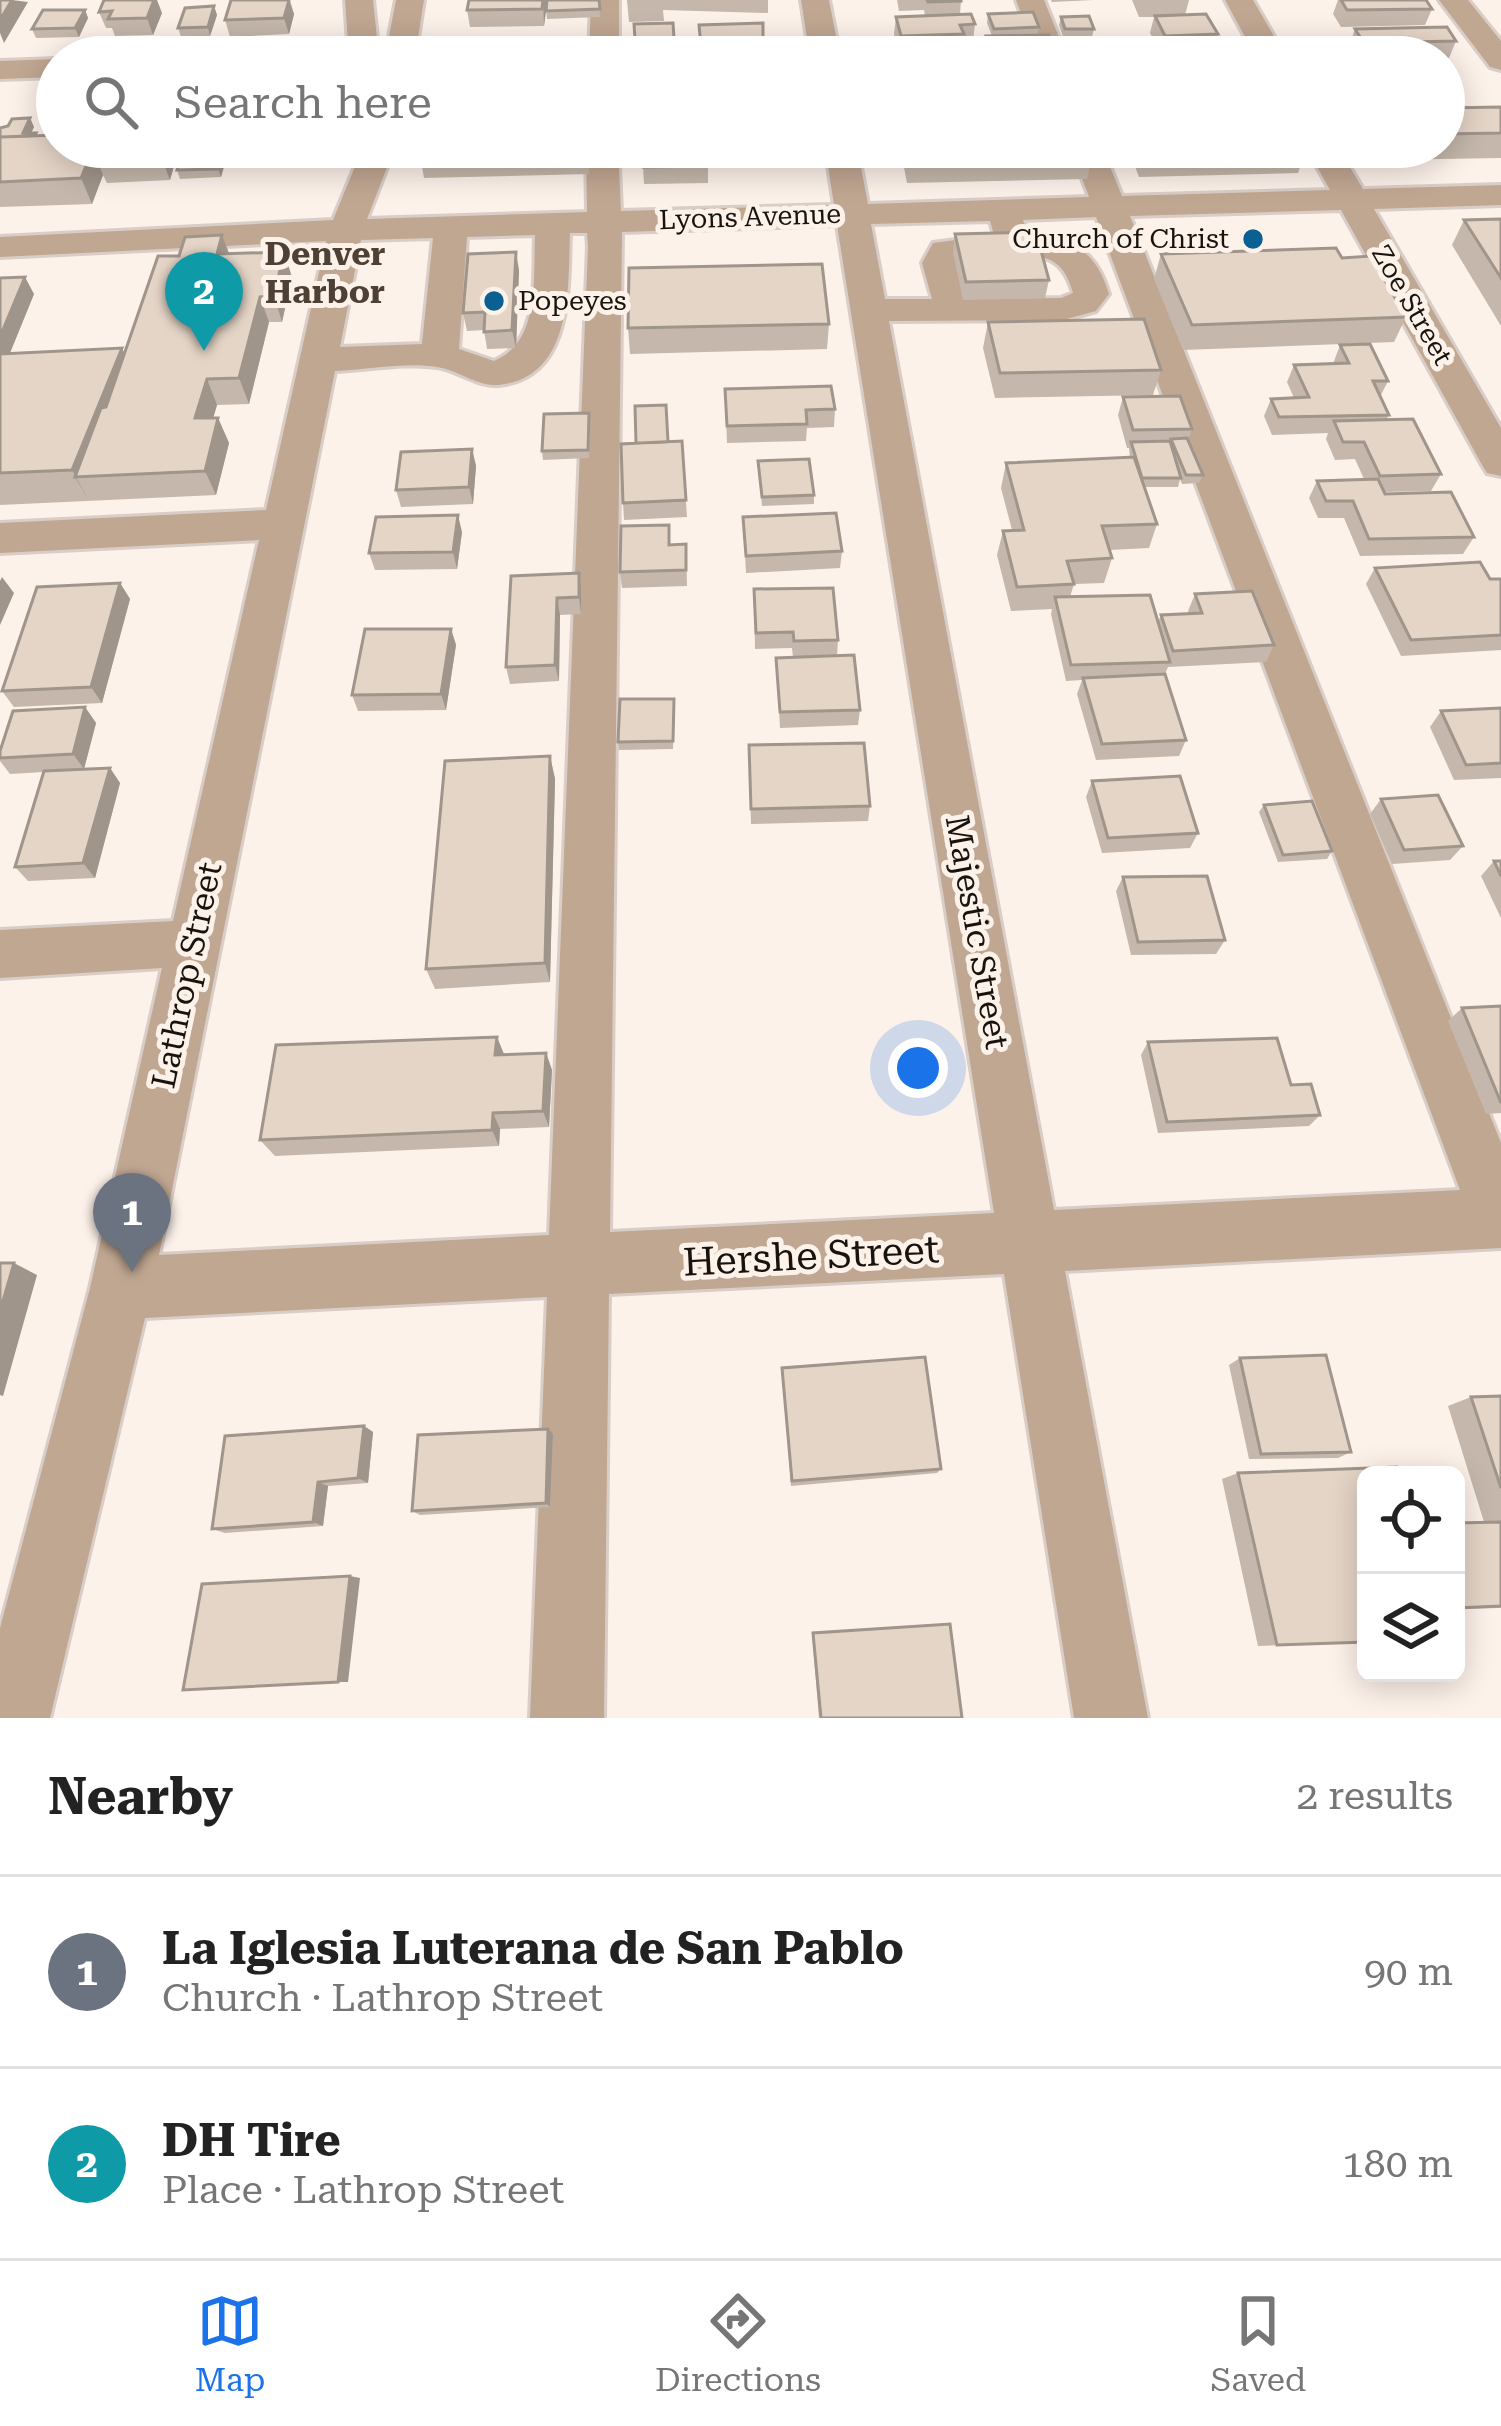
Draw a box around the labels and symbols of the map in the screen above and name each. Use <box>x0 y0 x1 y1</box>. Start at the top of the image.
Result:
street label: Lyons Avenue <box>658 198 842 236</box>
place label: Church of Christ <box>1012 223 1229 255</box>
marker: Church of Christ <box>1240 226 1266 252</box>
district label: Denver Harbor <box>264 234 386 311</box>
street label: Zoe Street <box>1365 240 1459 370</box>
pin: 2 <box>165 252 243 351</box>
place label: Popeyes <box>518 285 627 317</box>
marker: Popeyes <box>481 288 507 314</box>
street label: Majestic Street <box>938 812 1017 1052</box>
street label: Lathrop Street <box>144 859 229 1092</box>
your location <box>888 1038 948 1098</box>
pin: 1 <box>93 1173 171 1272</box>
street label: Hershe Street <box>682 1226 940 1286</box>

